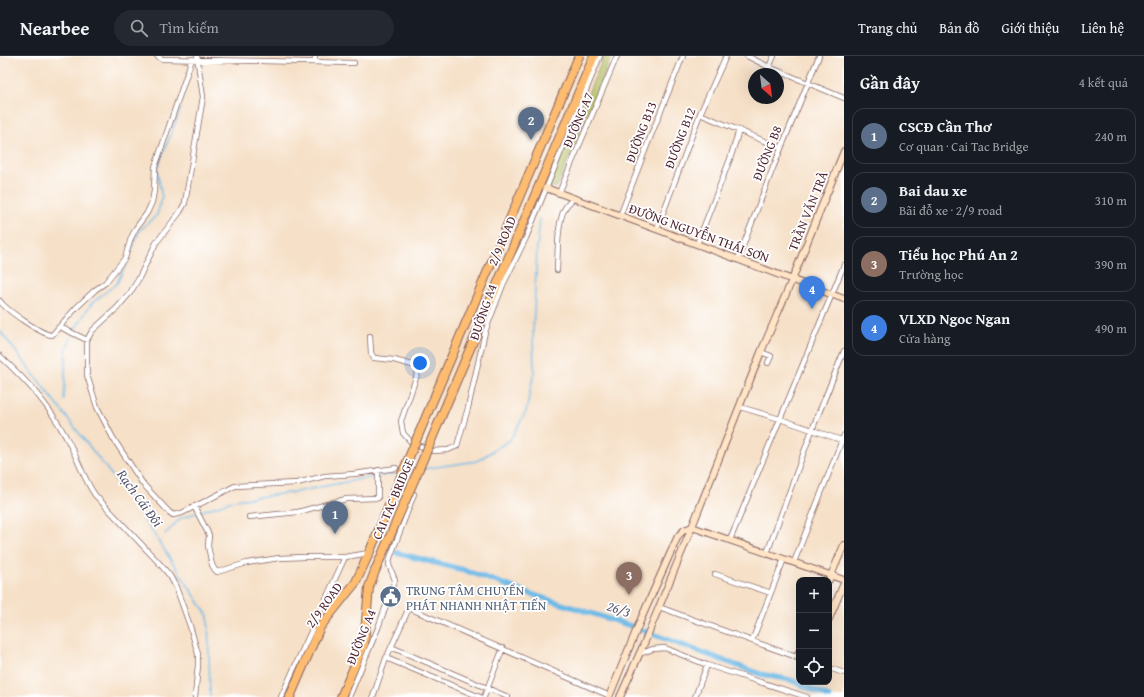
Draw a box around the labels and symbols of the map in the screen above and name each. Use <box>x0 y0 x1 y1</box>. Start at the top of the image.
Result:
north arrow <box>748 68 784 104</box>
street label: ĐƯỜNG A7 <box>558 90 598 150</box>
street label: ĐƯỜNG B13 <box>621 99 661 165</box>
street label: ĐƯỜNG B12 <box>660 105 700 171</box>
pin: 2 <box>518 107 544 140</box>
street label: ĐƯỜNG B8 <box>747 123 787 183</box>
street label: TRẦN VĂN TRÀ <box>783 168 833 254</box>
street label: ĐƯỜNG NGUYỄN THÁI SƠN <box>626 199 772 267</box>
street label: 2/9 ROAD <box>483 213 521 269</box>
pin: 4 <box>799 276 825 309</box>
street label: ĐƯỜNG A4 <box>465 281 501 343</box>
your location <box>410 353 430 373</box>
street label: CAI TAC BRIDGE <box>367 455 419 543</box>
water label: Rạch Cái Đôi <box>112 464 168 531</box>
pin: 1 <box>322 501 348 534</box>
pin: 3 <box>616 562 642 595</box>
street label: 2/9 ROAD <box>301 578 347 632</box>
place label: TRUNG TÂM CHUYỂN PHÁT NHANH NHẬT TIẾN <box>406 581 547 615</box>
public building icon: TRUNG TÂM CHUYỂN PHÁT NHANH NHẬT TIẾN <box>377 584 403 610</box>
water label: 26/3 <box>604 595 633 622</box>
street label: ĐƯỜNG A4 <box>341 607 381 667</box>

